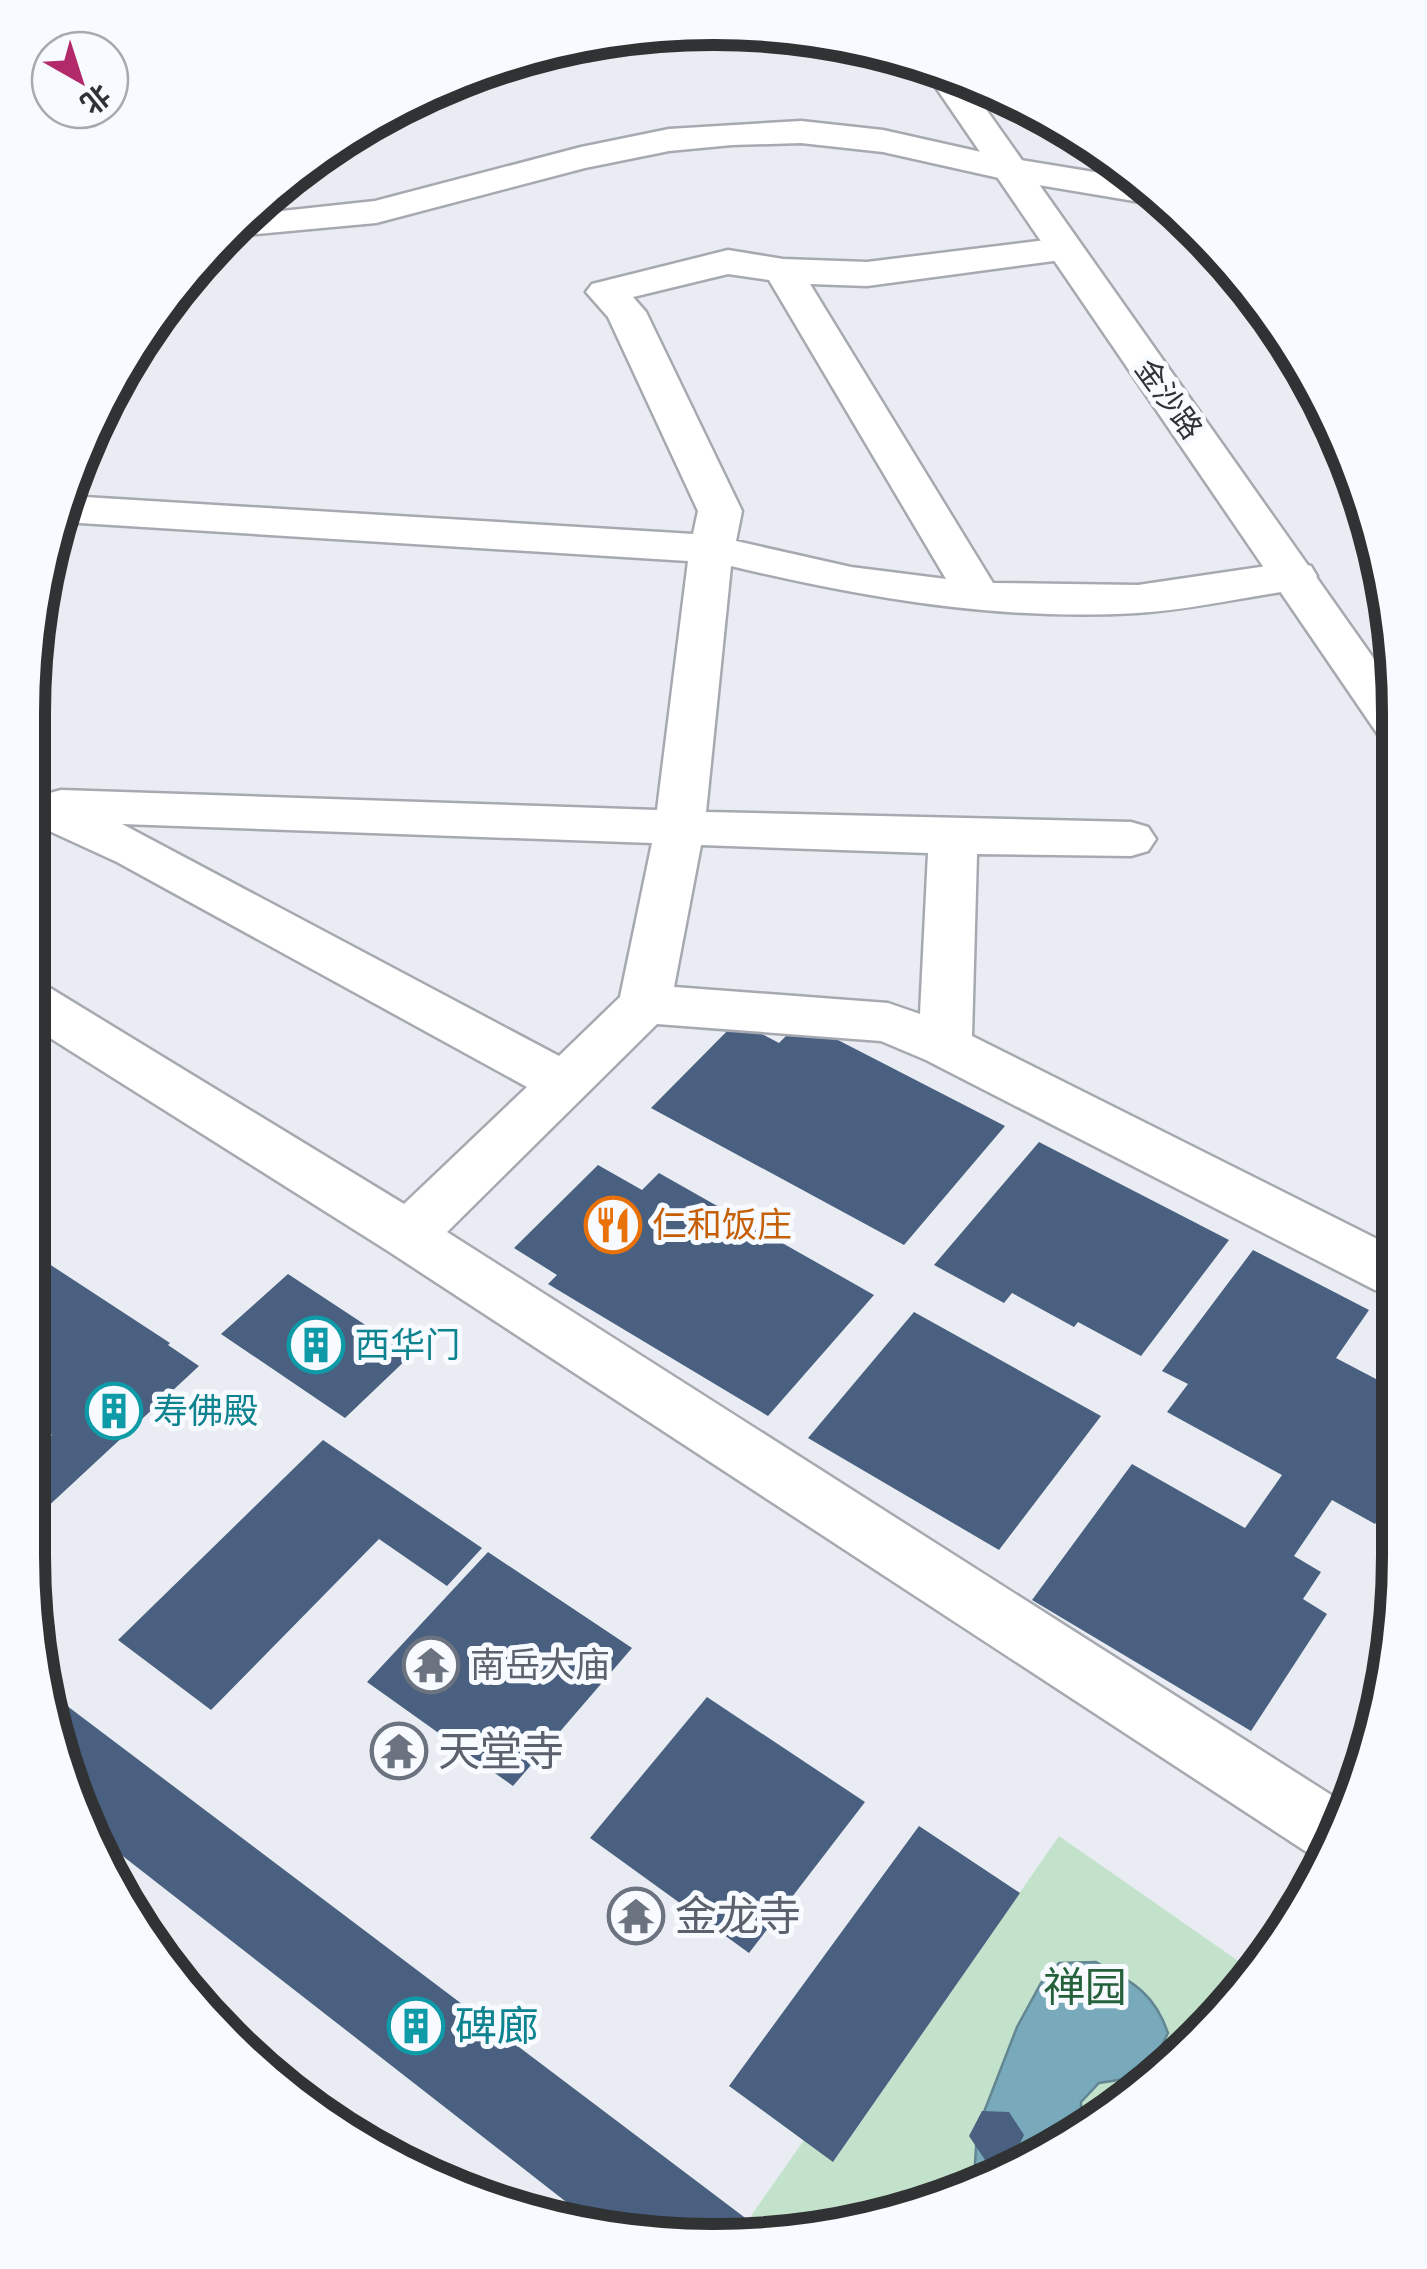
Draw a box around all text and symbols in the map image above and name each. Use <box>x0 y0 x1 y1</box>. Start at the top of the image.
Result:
north arrow <box>30 30 130 130</box>
text: 北 <box>74 77 117 121</box>
street label: 金沙路 <box>1128 352 1210 446</box>
restaurant icon: 仁和饭庄 <box>583 1195 643 1255</box>
place label: 仁和饭庄 <box>652 1205 792 1245</box>
building icon: 西华门 <box>286 1315 346 1375</box>
place label: 西华门 <box>355 1325 460 1365</box>
building icon: 寿佛殿 <box>84 1381 144 1441</box>
place label: 寿佛殿 <box>153 1391 258 1431</box>
temple icon: 南岳大庙 <box>401 1635 461 1695</box>
place label: 南岳大庙 <box>470 1645 610 1685</box>
temple icon: 天堂寺 <box>369 1721 429 1781</box>
place label: 天堂寺 <box>438 1727 564 1776</box>
temple icon: 金龙寺 <box>606 1886 666 1946</box>
place label: 金龙寺 <box>675 1892 801 1941</box>
park label: 禅园 <box>1043 1963 1127 2012</box>
building icon: 碑廊 <box>386 1996 446 2056</box>
place label: 碑廊 <box>455 2002 539 2051</box>

